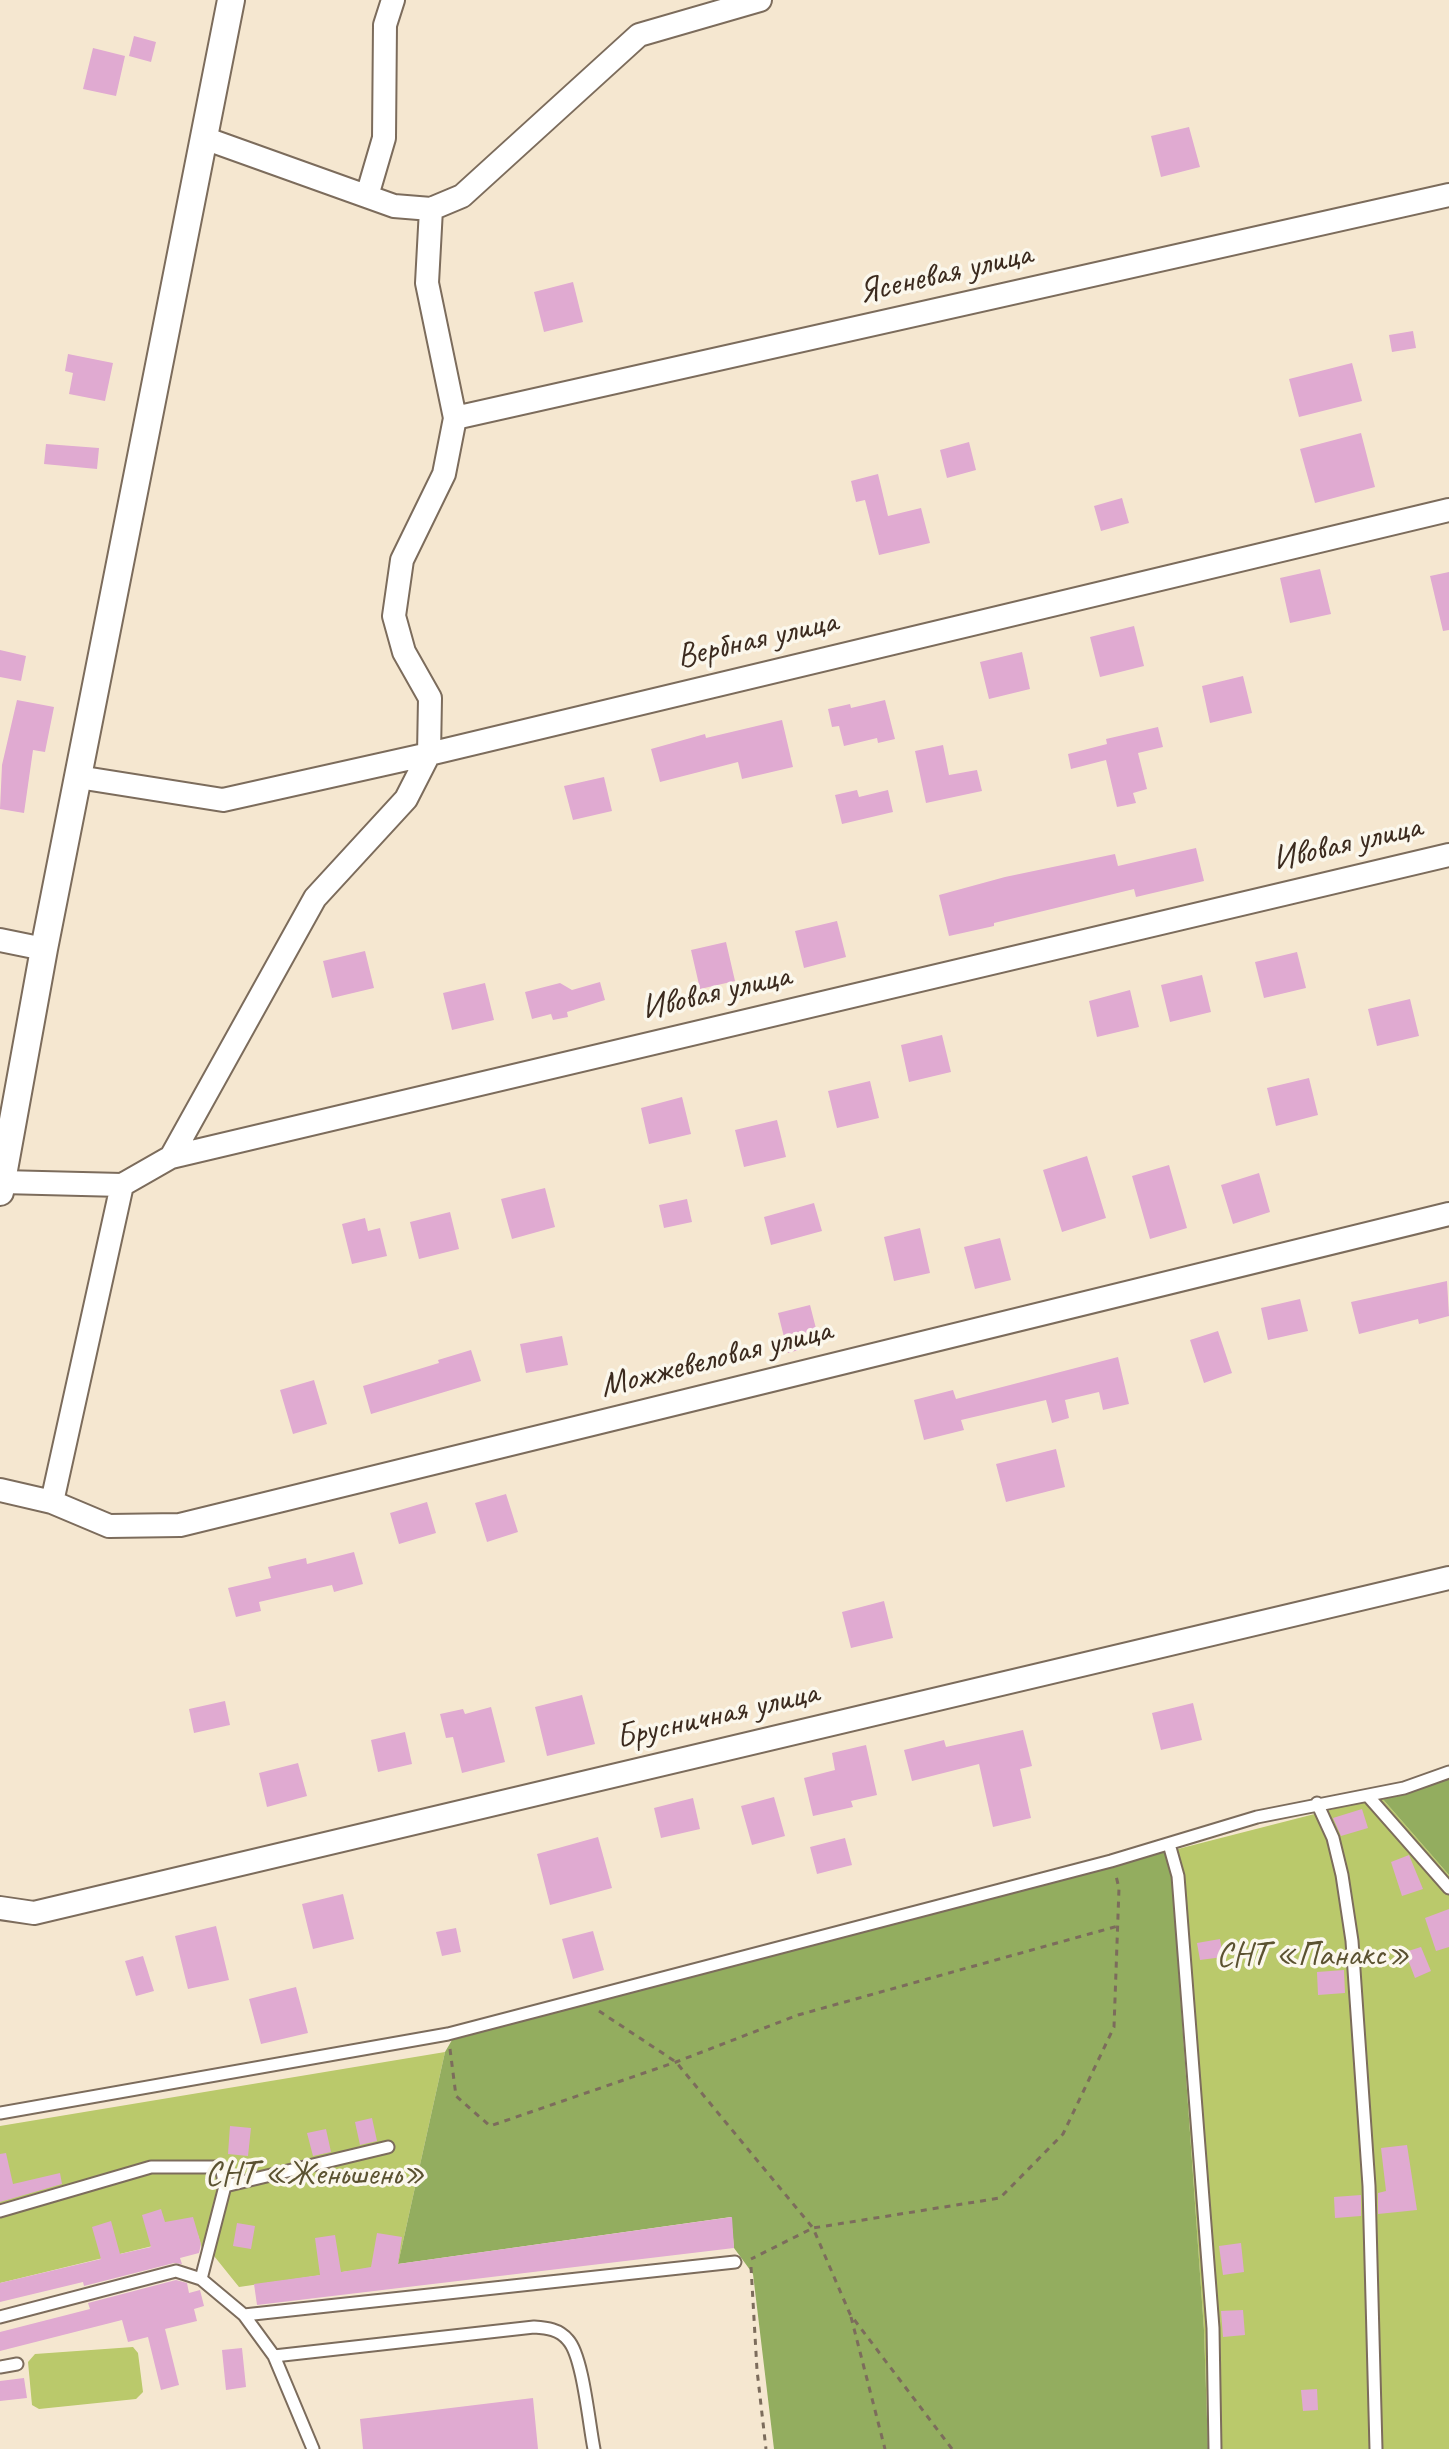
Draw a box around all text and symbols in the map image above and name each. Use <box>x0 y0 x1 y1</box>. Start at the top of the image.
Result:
street label: Ясеневая улица <box>854 234 1036 314</box>
street label: Вербная улица <box>673 602 841 678</box>
street label: Ивовая улица <box>1269 807 1425 881</box>
street label: Ивовая улица <box>638 956 794 1030</box>
street label: Можжевеловая улица <box>596 1311 836 1407</box>
street label: Брусничная улица <box>612 1673 822 1759</box>
park label: СНТ «Панакс» <box>1216 1936 1410 1976</box>
park label: СНТ «Женьшень» <box>205 2155 425 2195</box>

